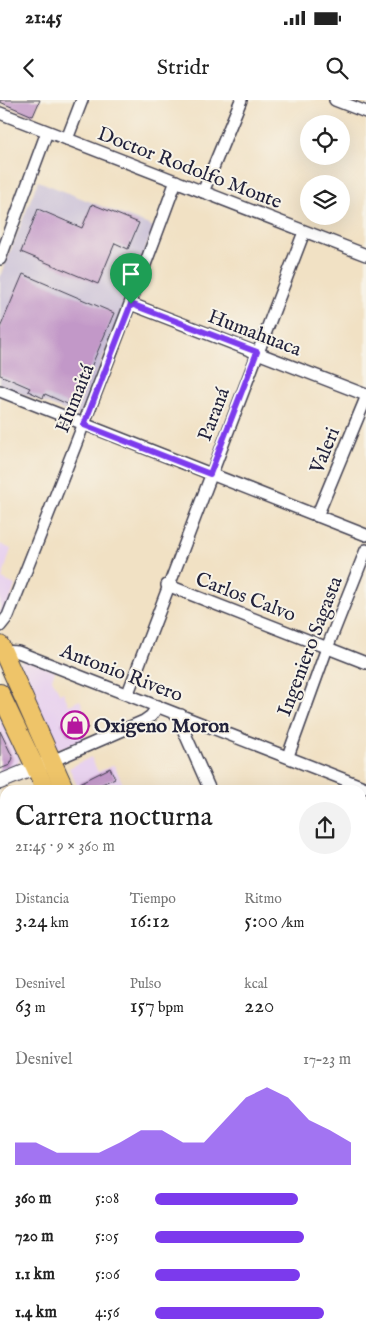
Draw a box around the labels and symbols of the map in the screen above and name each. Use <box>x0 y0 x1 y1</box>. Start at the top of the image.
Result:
street label: Doctor Rodolfo Monte <box>94 122 285 215</box>
pin <box>110 253 152 304</box>
street label: Humahuaca <box>204 304 305 363</box>
street label: Humaitá <box>50 360 101 437</box>
street label: Paraná <box>193 384 236 445</box>
street label: Valeri <box>304 424 346 478</box>
street label: Carlos Calvo <box>192 567 299 628</box>
street label: Ingeniero Sagasta <box>272 573 349 720</box>
street label: Antonio Rivero <box>56 638 186 708</box>
shop icon: Oxigeno Moron <box>60 710 90 740</box>
place label: Oxigeno Moron <box>94 714 230 739</box>

